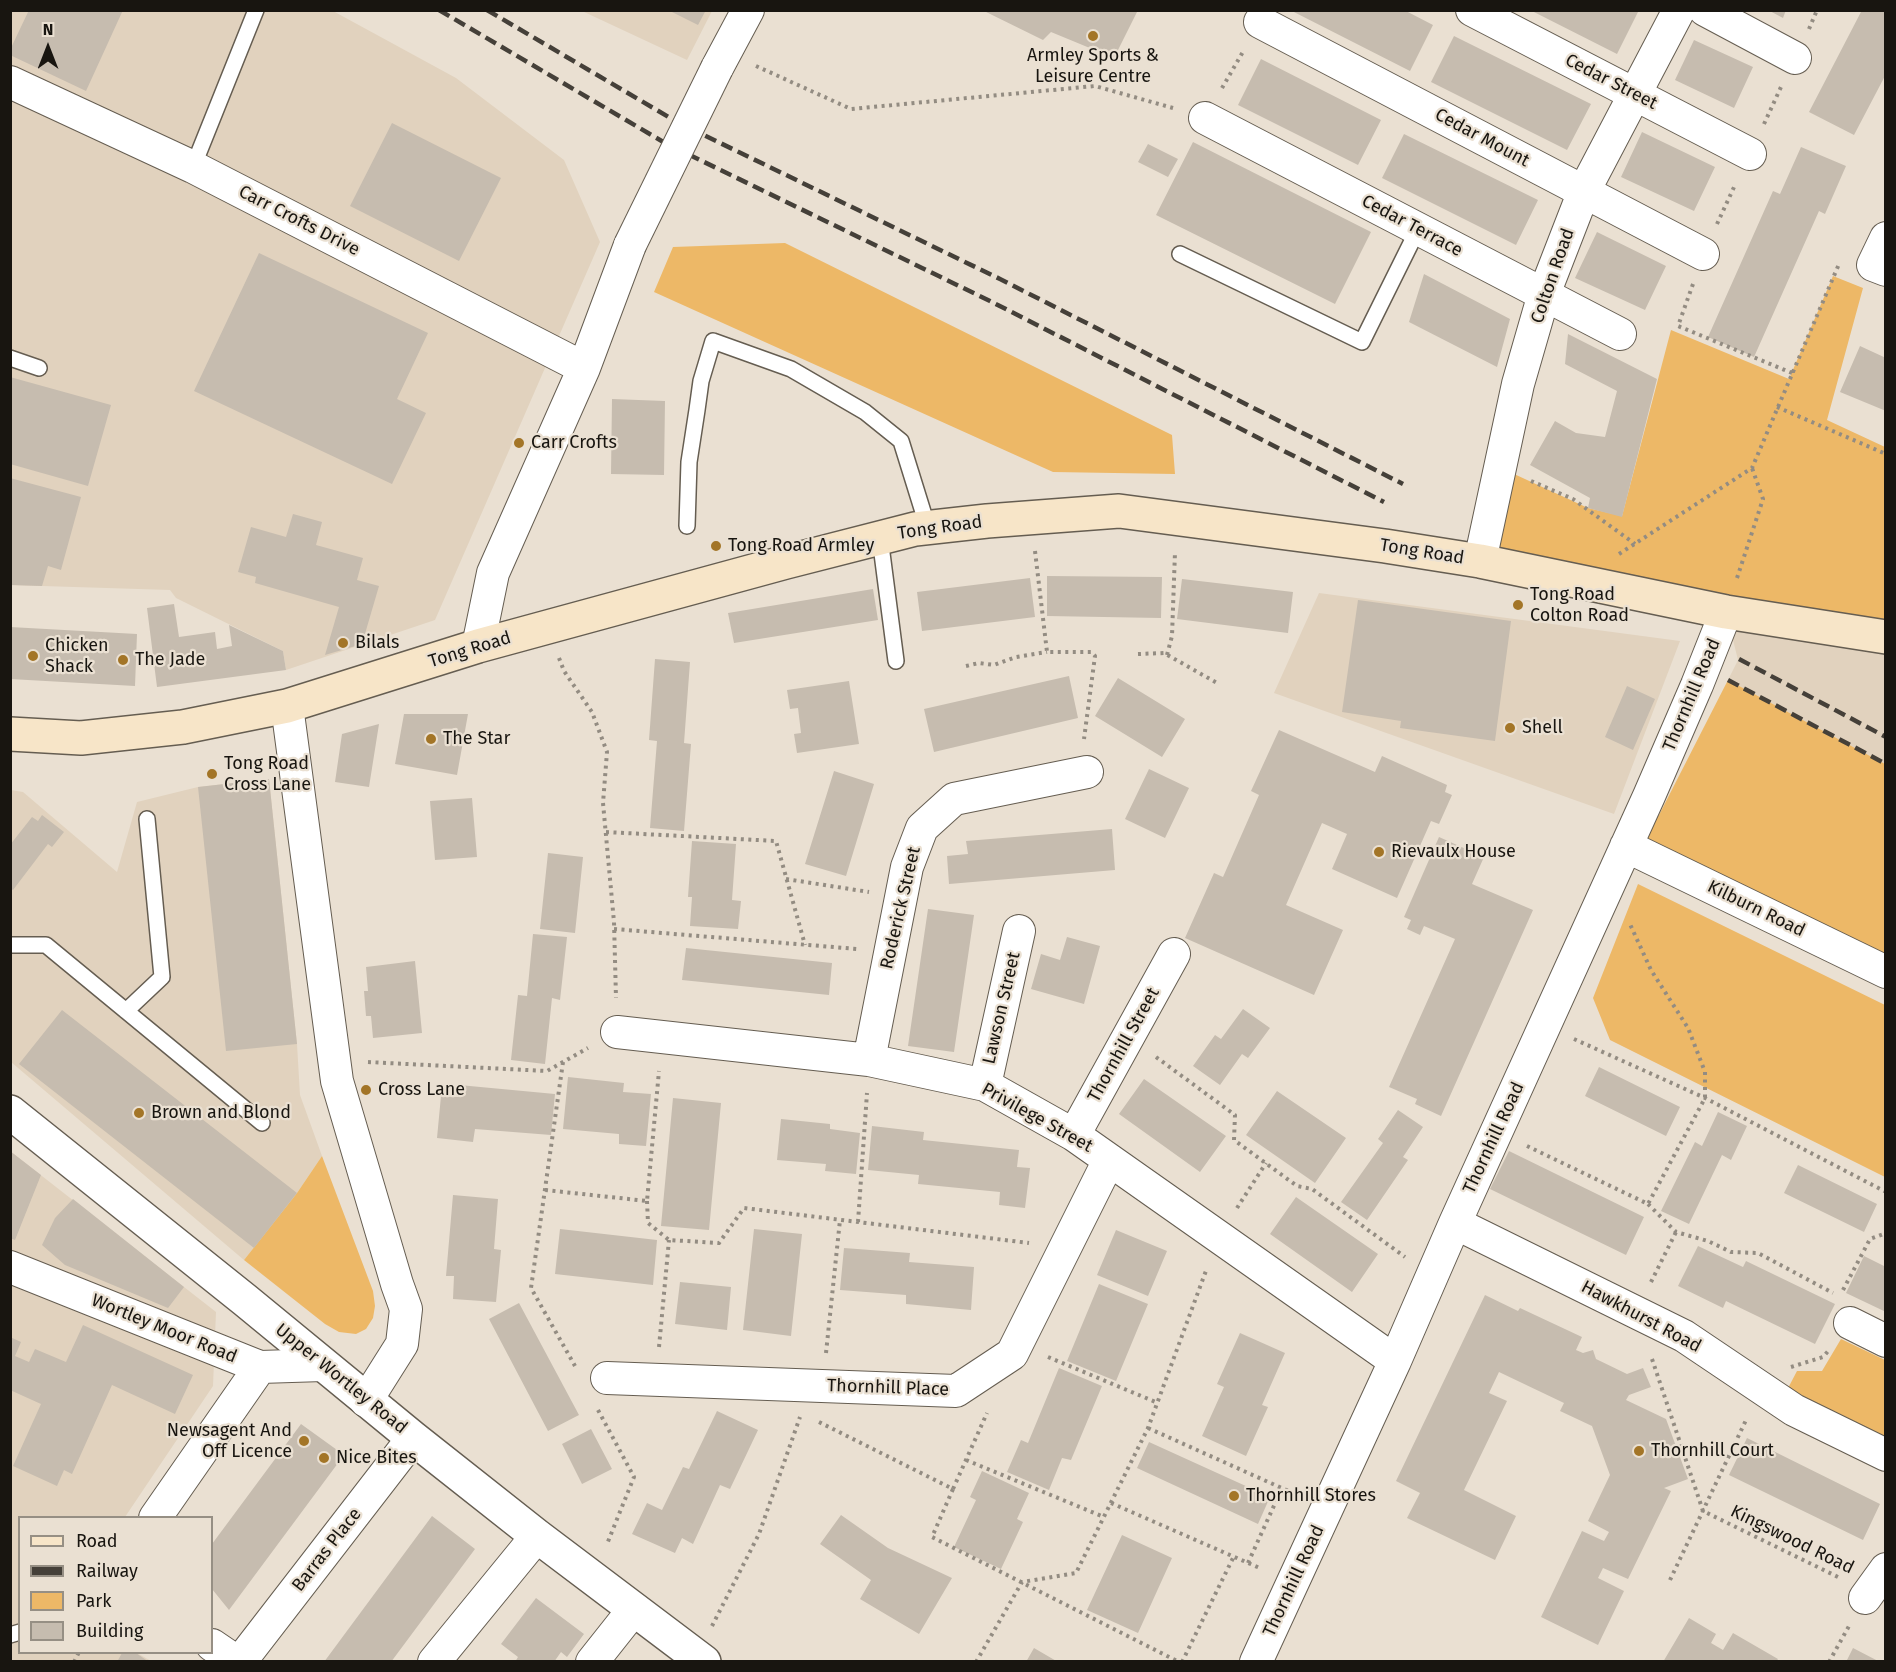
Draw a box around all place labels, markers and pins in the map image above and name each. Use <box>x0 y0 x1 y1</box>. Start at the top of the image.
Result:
marker: Armley Sports & Leisure Centre <box>1086 29 1100 43</box>
place label: Armley Sports & Leisure Centre <box>1027 45 1159 88</box>
place label: Carr Crofts <box>531 432 617 454</box>
marker: Carr Crofts <box>512 436 526 450</box>
place label: Tong Road Armley <box>728 535 874 557</box>
marker: Tong Road Armley <box>709 539 723 553</box>
place label: Tong Road Colton Road <box>1530 584 1629 626</box>
marker: Tong Road Colton Road <box>1511 598 1525 612</box>
place label: Bilals <box>355 632 399 654</box>
place label: Chicken Shack <box>45 635 109 678</box>
marker: Bilals <box>336 636 350 650</box>
marker: Chicken Shack <box>26 649 40 663</box>
place label: The Jade <box>135 649 205 671</box>
marker: The Jade <box>116 653 130 667</box>
place label: Shell <box>1522 717 1563 739</box>
marker: Shell <box>1503 721 1517 735</box>
place label: The Star <box>443 728 510 750</box>
marker: The Star <box>424 732 438 746</box>
place label: Tong Road Cross Lane <box>224 753 311 795</box>
marker: Tong Road Cross Lane <box>205 767 219 781</box>
place label: Rievaulx House <box>1391 841 1516 863</box>
marker: Rievaulx House <box>1372 845 1386 859</box>
place label: Cross Lane <box>378 1079 465 1101</box>
marker: Cross Lane <box>359 1083 373 1097</box>
place label: Brown and Blond <box>151 1102 291 1124</box>
marker: Brown and Blond <box>132 1106 146 1120</box>
place label: Newsagent And Off Licence <box>167 1420 292 1462</box>
marker: Newsagent And Off Licence <box>297 1434 311 1448</box>
place label: Thornhill Court <box>1651 1440 1774 1462</box>
marker: Thornhill Court <box>1632 1444 1646 1458</box>
place label: Nice Bites <box>336 1447 417 1469</box>
marker: Nice Bites <box>317 1451 331 1465</box>
place label: Thornhill Stores <box>1246 1485 1376 1507</box>
marker: Thornhill Stores <box>1227 1489 1241 1503</box>

